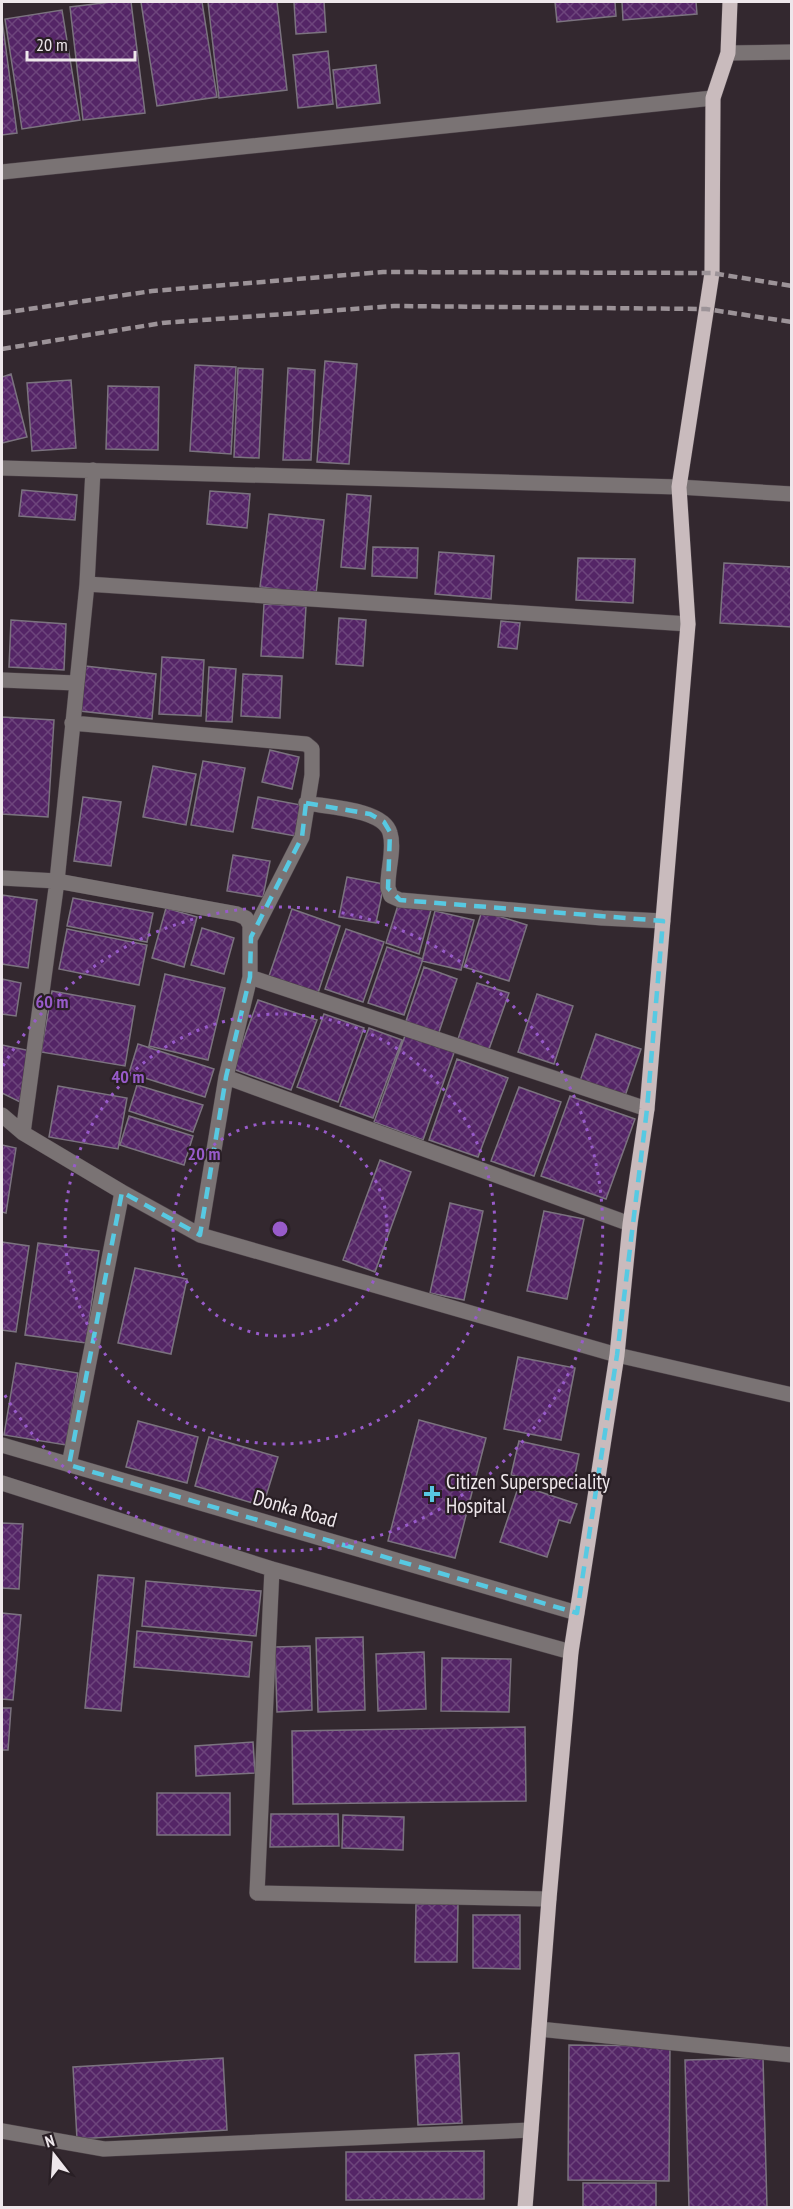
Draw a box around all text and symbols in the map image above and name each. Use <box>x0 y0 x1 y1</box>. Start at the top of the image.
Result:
scale bar <box>27 24 135 62</box>
text: 20 m <box>36 33 68 56</box>
text: 60 m <box>36 990 68 1013</box>
text: 40 m <box>112 1065 144 1088</box>
text: 20 m <box>188 1142 220 1165</box>
centre of rings <box>270 1219 290 1239</box>
place label: Citizen Superspeciality Hospital <box>446 1468 610 1519</box>
street label: Donka Road <box>250 1484 340 1533</box>
marker: Citizen Superspeciality Hospital <box>423 1485 441 1503</box>
north arrow <box>24 2125 84 2185</box>
text: N <box>43 2130 57 2151</box>

